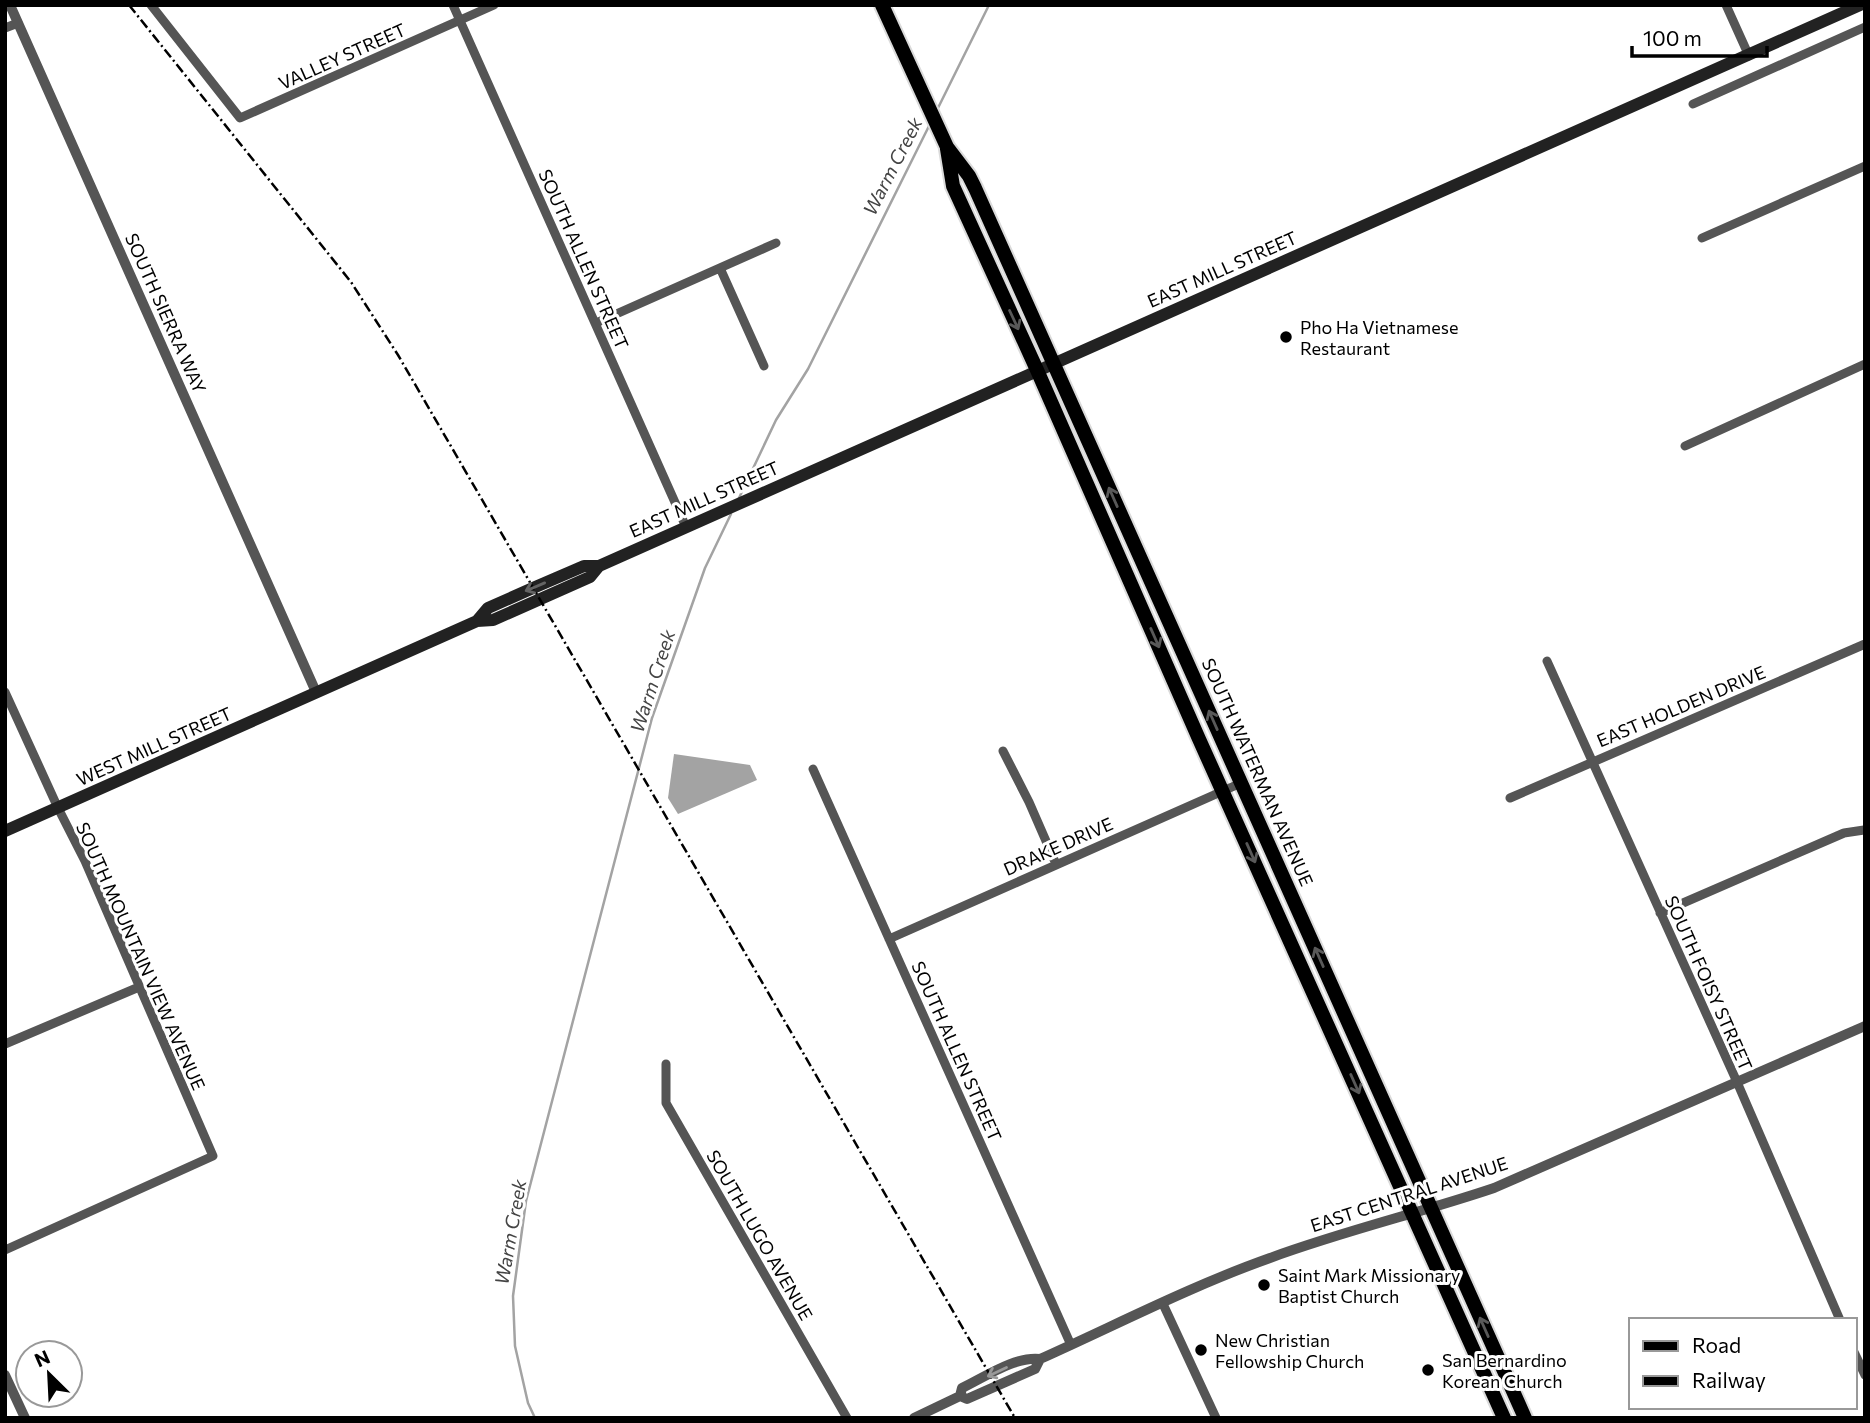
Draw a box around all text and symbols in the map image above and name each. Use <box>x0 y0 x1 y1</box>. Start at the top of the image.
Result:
scale bar <box>1632 14 1767 58</box>
street label: VALLEY STREET <box>275 18 409 94</box>
text: 100 m <box>1643 25 1702 50</box>
water label: Warm Creek <box>858 113 927 219</box>
street label: SOUTH ALLEN STREET <box>534 166 634 352</box>
street label: EAST MILL STREET <box>1144 226 1300 312</box>
street label: SOUTH SIERRA WAY <box>121 230 211 397</box>
one-way arrow <box>1008 309 1021 330</box>
place label: Pho Ha Vietnamese Restaurant <box>1300 316 1459 359</box>
marker: Pho Ha Vietnamese Restaurant <box>1278 329 1294 345</box>
street label: EAST MILL STREET <box>626 456 782 542</box>
one-way arrow <box>1106 487 1119 508</box>
one-way arrow <box>525 581 547 594</box>
water label: Warm Creek <box>625 626 680 735</box>
one-way arrow <box>1149 627 1162 648</box>
street label: SOUTH WATERMAN AVENUE <box>1198 655 1318 889</box>
street label: EAST HOLDEN DRIVE <box>1593 660 1769 752</box>
street label: WEST MILL STREET <box>73 702 235 790</box>
one-way arrow <box>1206 710 1219 732</box>
street label: DRAKE DRIVE <box>1000 812 1116 880</box>
street label: SOUTH MOUNTAIN VIEW AVENUE <box>72 819 210 1093</box>
one-way arrow <box>1245 842 1258 863</box>
street label: SOUTH FOISY STREET <box>1660 892 1758 1074</box>
one-way arrow <box>1312 946 1325 968</box>
street label: SOUTH ALLEN STREET <box>907 958 1007 1144</box>
one-way arrow <box>1349 1073 1362 1094</box>
street label: SOUTH LUGO AVENUE <box>702 1146 818 1324</box>
street label: EAST CENTRAL AVENUE <box>1307 1152 1511 1236</box>
water label: Warm Creek <box>489 1177 531 1287</box>
place label: Saint Mark Missionary Baptist Church <box>1278 1264 1460 1307</box>
marker: Saint Mark Missionary Baptist Church <box>1256 1277 1272 1293</box>
one-way arrow <box>1477 1317 1490 1338</box>
legend <box>1629 1318 1856 1409</box>
place label: New Christian Fellowship Church <box>1215 1329 1364 1372</box>
text: Road <box>1692 1332 1741 1357</box>
north arrow <box>14 1339 84 1409</box>
marker: New Christian Fellowship Church <box>1193 1342 1209 1358</box>
text: N <box>31 1345 53 1371</box>
place label: San Bernardino Korean Church <box>1442 1349 1567 1392</box>
marker: San Bernardino Korean Church <box>1420 1362 1436 1378</box>
one-way arrow <box>986 1366 1008 1379</box>
text: Railway <box>1692 1367 1766 1392</box>

